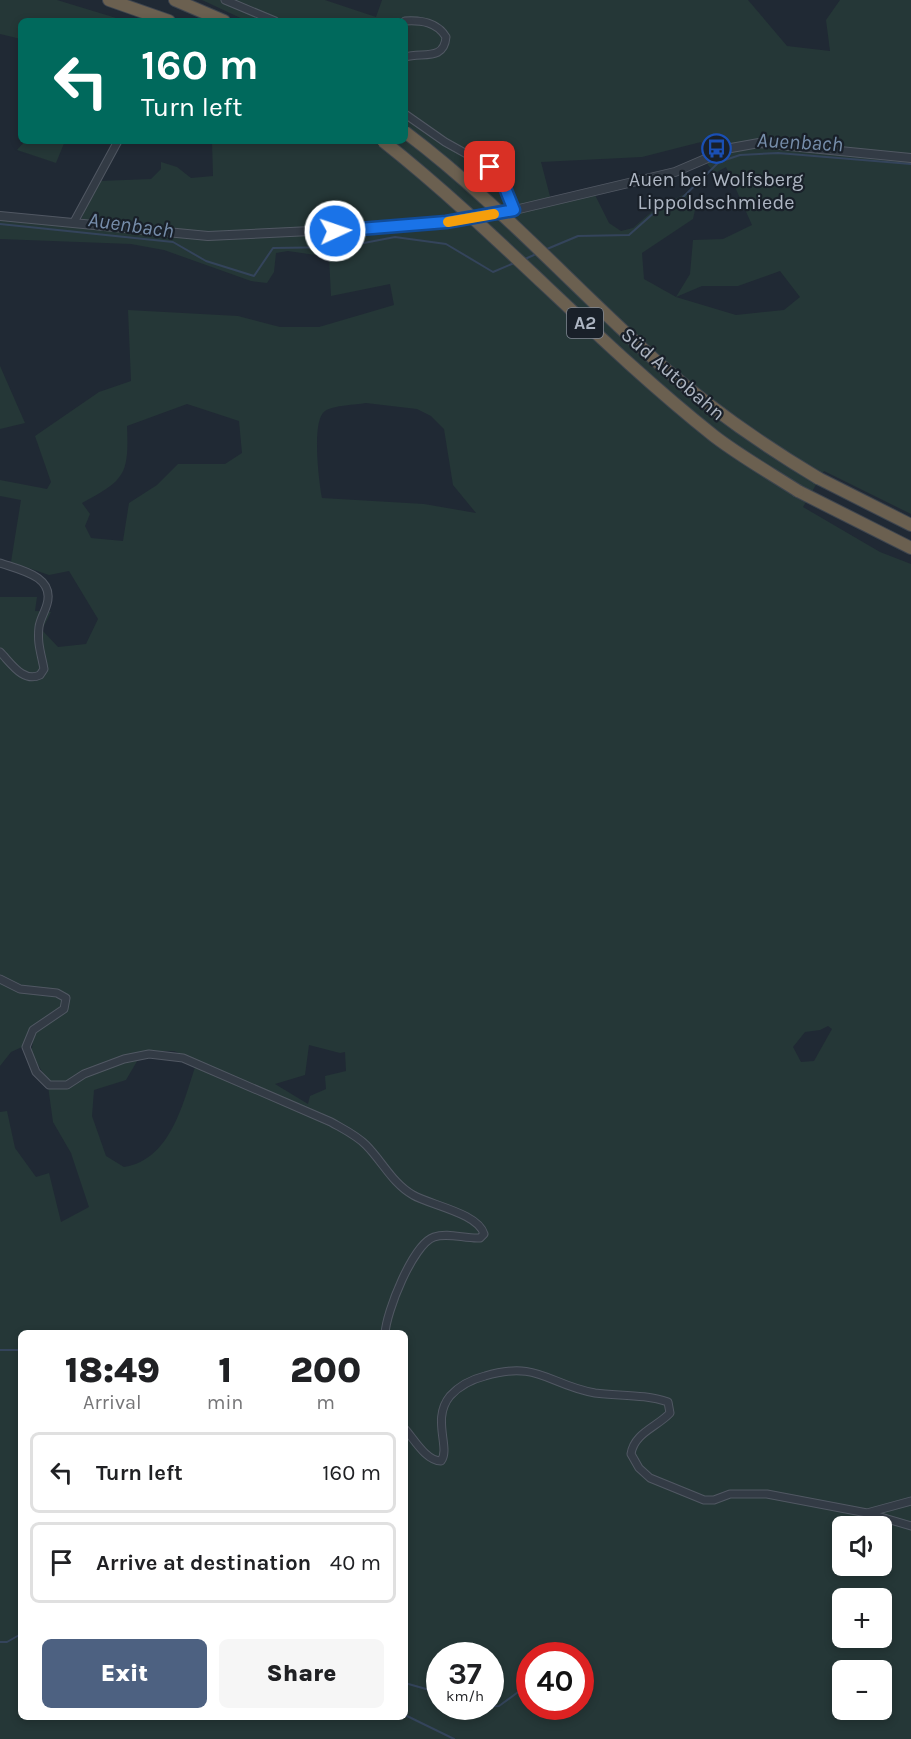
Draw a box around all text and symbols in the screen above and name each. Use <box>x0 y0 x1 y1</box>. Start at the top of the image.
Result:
text: 160 m <box>141 40 259 90</box>
icon: left <box>42 42 120 120</box>
text: Turn left <box>141 91 242 123</box>
water label: Auenbach <box>756 128 844 156</box>
bus stop icon: Auen bei Wolfsberg Lippoldschmiede <box>700 132 732 164</box>
pin <box>464 141 515 192</box>
icon: arrive <box>473 150 506 183</box>
place label: Auen bei Wolfsberg Lippoldschmiede <box>629 168 803 214</box>
position arrow <box>303 199 367 263</box>
water label: Auenbach <box>87 207 175 243</box>
road number: A2 <box>567 308 603 338</box>
street label: Süd Autobahn <box>616 323 730 425</box>
text: 18:49 <box>65 1349 160 1391</box>
text: 1 <box>218 1349 232 1391</box>
text: 200 <box>290 1349 361 1391</box>
text: Arrival <box>83 1391 142 1414</box>
text: min <box>207 1391 243 1414</box>
text: m <box>316 1391 335 1414</box>
icon: left <box>45 1456 78 1489</box>
text: Turn left <box>96 1460 183 1486</box>
text: 160 m <box>322 1460 381 1486</box>
map controls <box>832 1516 892 1720</box>
button: sound <box>832 1516 892 1576</box>
icon: arrive <box>45 1546 78 1579</box>
text: Arrive at destination <box>96 1550 311 1576</box>
text: 40 m <box>330 1550 381 1576</box>
button: + <box>832 1588 892 1648</box>
button: Exit <box>42 1639 207 1708</box>
button: Share <box>219 1639 384 1708</box>
speed limit sign: 40 <box>516 1642 594 1720</box>
text: 37 <box>448 1656 482 1692</box>
button: − <box>832 1660 892 1720</box>
text: km/h <box>446 1687 484 1705</box>

